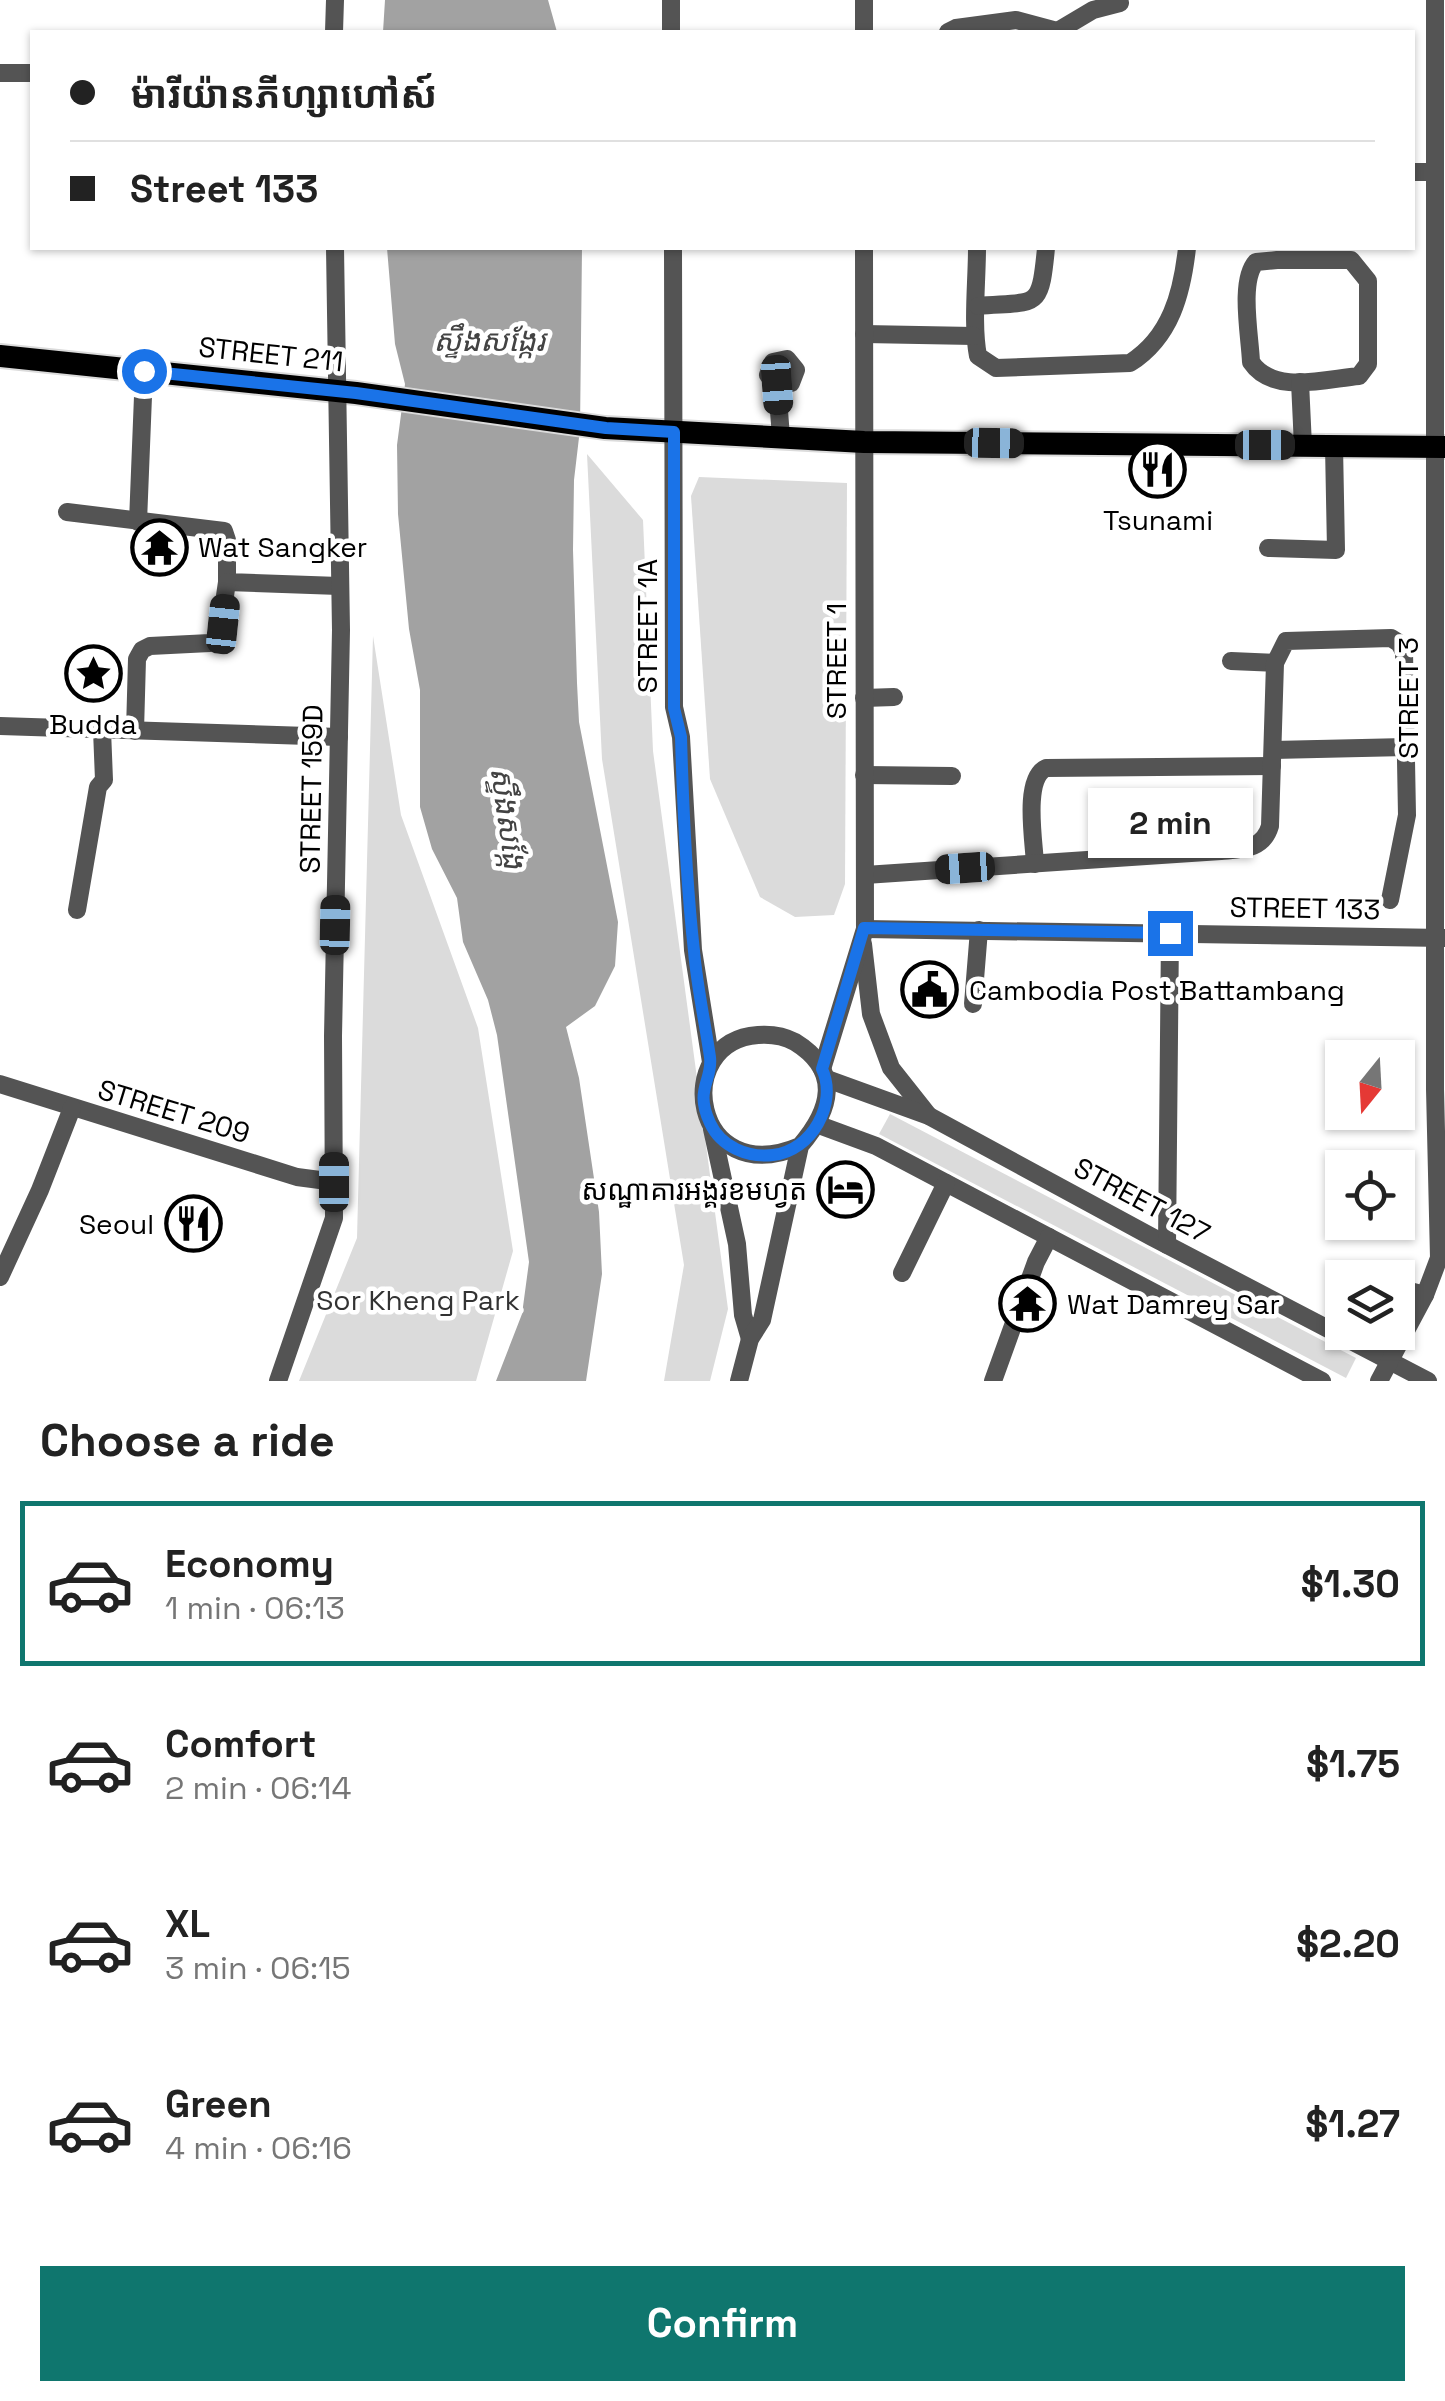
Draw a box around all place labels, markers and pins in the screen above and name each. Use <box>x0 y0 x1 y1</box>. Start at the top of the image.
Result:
restaurant icon: Tsunami <box>1128 439 1188 499</box>
place label: Tsunami <box>1103 502 1213 538</box>
temple icon: Wat Sangker <box>129 517 189 577</box>
place label: Wat Sangker <box>198 529 367 565</box>
place icon: Budda <box>63 643 123 703</box>
place label: Budda <box>49 706 137 742</box>
public building icon: Cambodia Post Battambang <box>900 960 960 1020</box>
place label: Cambodia Post Battambang <box>969 972 1345 1008</box>
hotel icon: សណ្ឋាគារអង្គរខមហ្វត <box>816 1160 876 1220</box>
place label: សណ្ឋាគារអង្គរខមហ្វត <box>581 1172 807 1208</box>
restaurant icon: Seoul <box>163 1194 223 1254</box>
place label: Seoul <box>79 1206 154 1242</box>
temple icon: Wat Damrey Sar <box>998 1274 1058 1334</box>
place label: Wat Damrey Sar <box>1067 1286 1280 1322</box>

